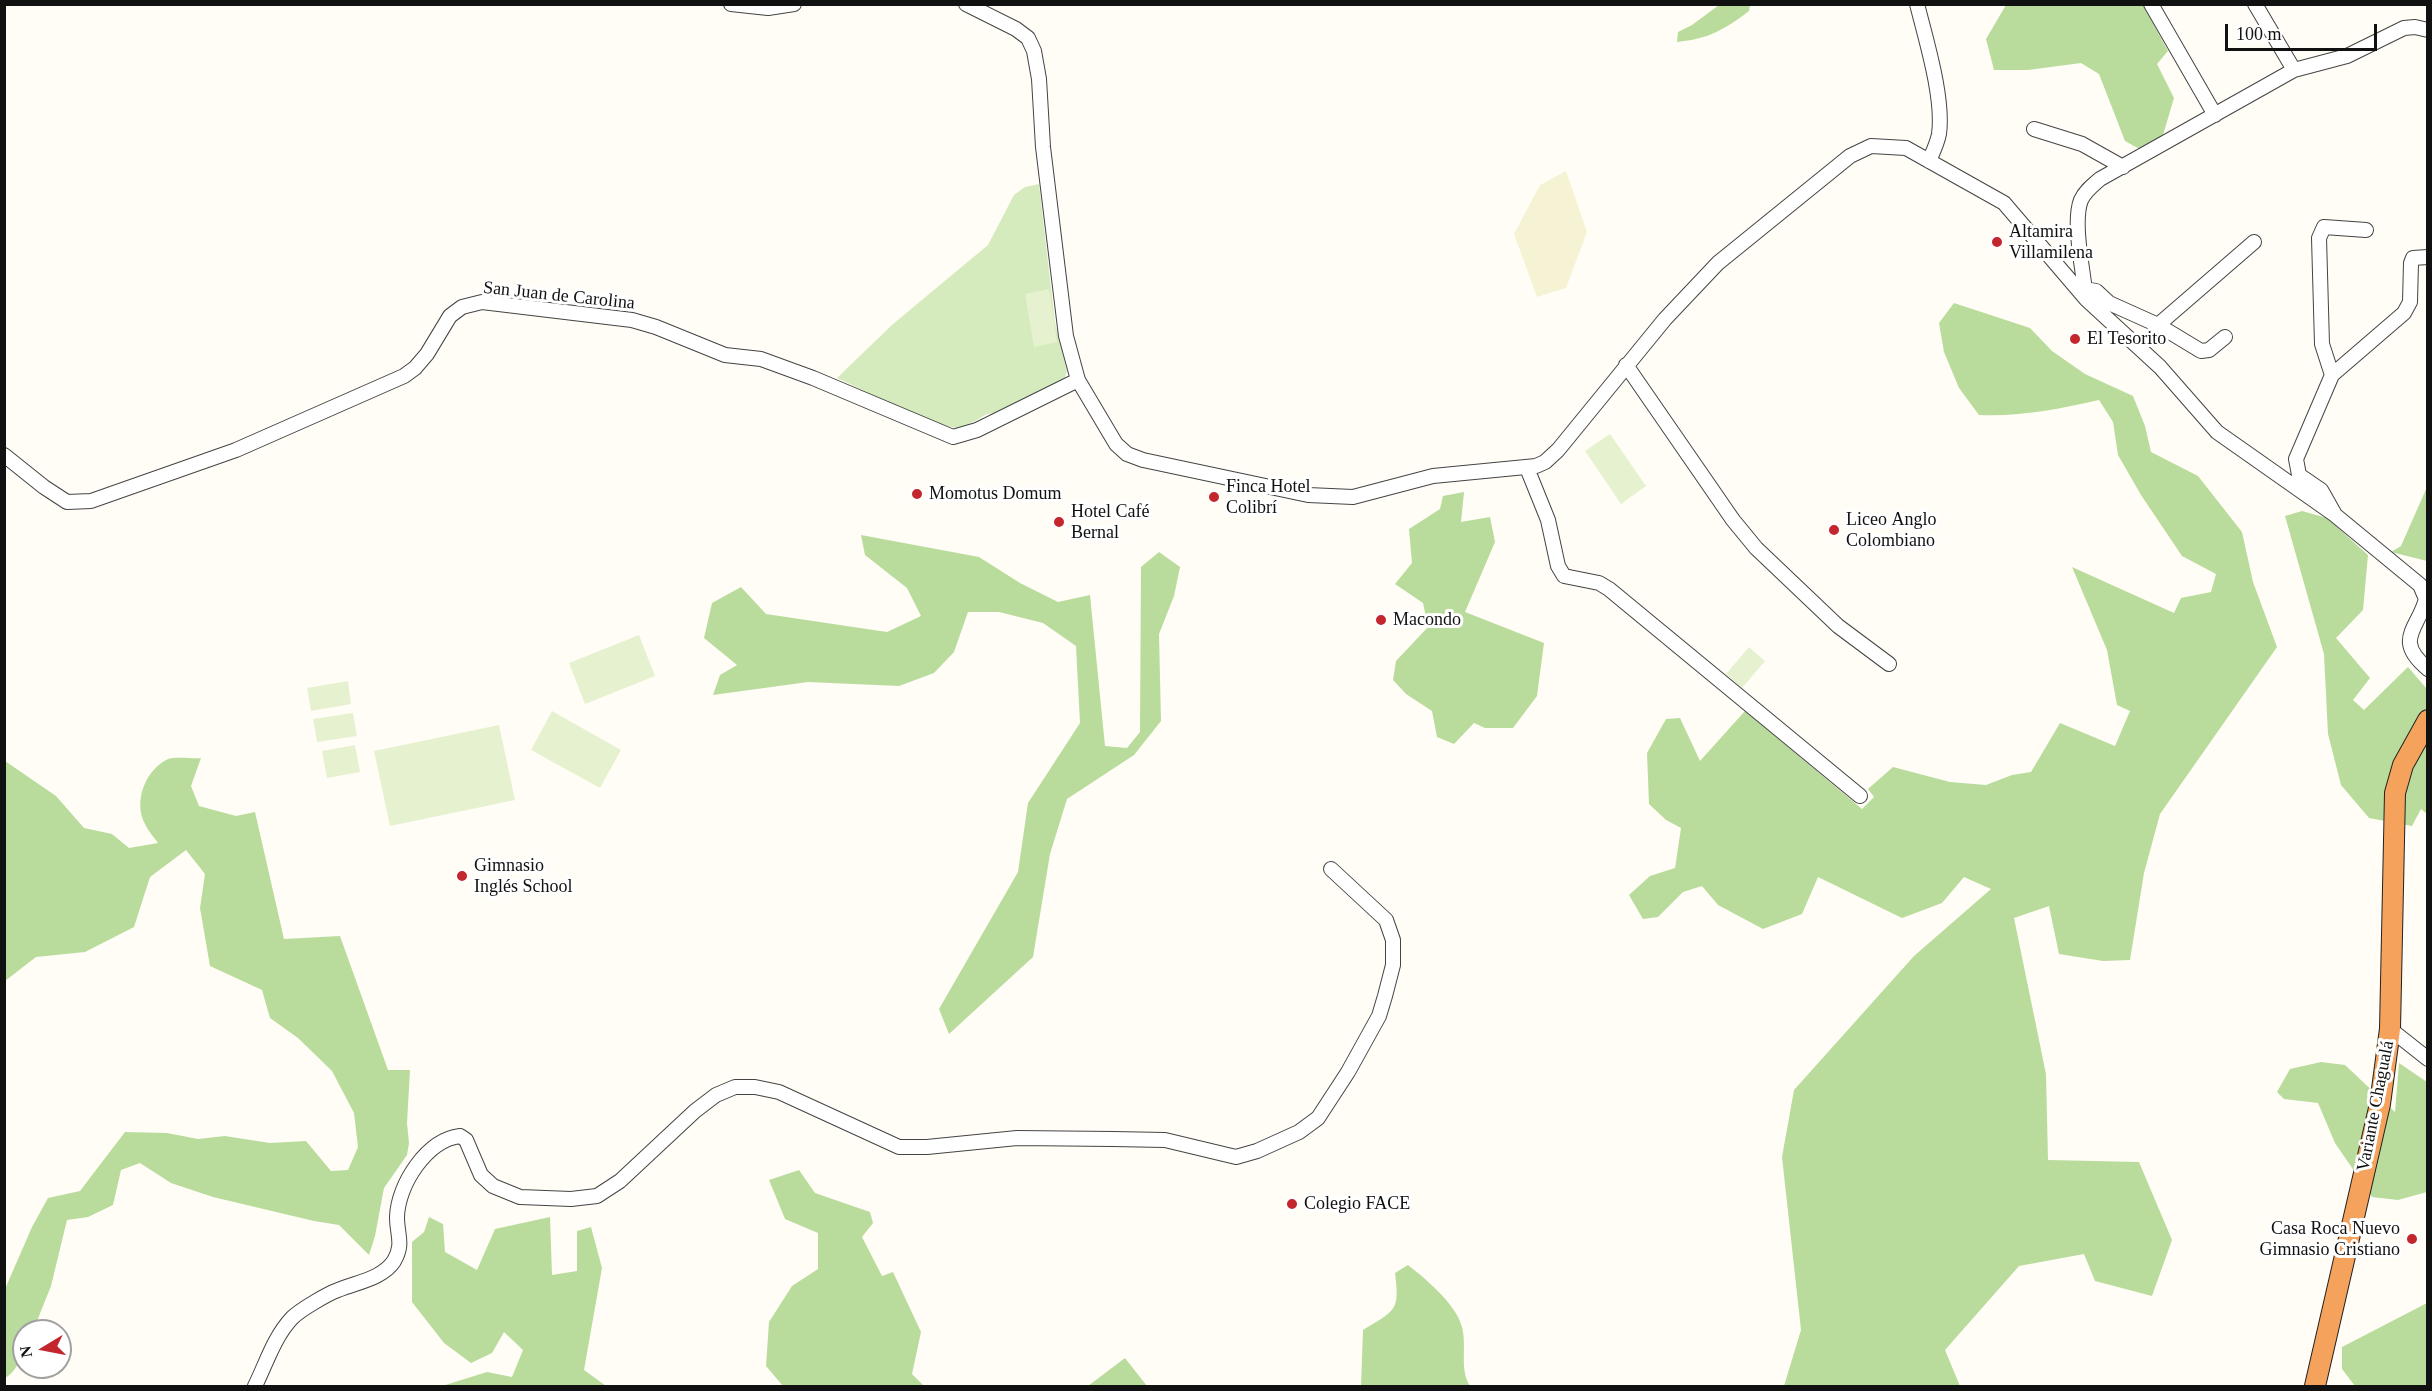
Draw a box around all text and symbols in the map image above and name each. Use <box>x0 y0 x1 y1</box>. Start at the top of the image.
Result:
scale bar <box>2228 12 2380 50</box>
text: 100 m <box>2236 24 2282 44</box>
place label: Altamira Villamilena <box>2009 221 2093 264</box>
marker: Altamira Villamilena <box>1990 235 2004 249</box>
street label: San Juan de Carolina <box>482 277 636 315</box>
place label: El Tesorito <box>2087 328 2166 350</box>
marker: El Tesorito <box>2068 332 2082 346</box>
place label: Finca Hotel Colibrí <box>1226 476 1310 518</box>
place label: Momotus Domum <box>929 483 1062 505</box>
marker: Momotus Domum <box>910 487 924 501</box>
marker: Finca Hotel Colibrí <box>1207 490 1221 504</box>
place label: Hotel Café Bernal <box>1071 501 1149 544</box>
place label: Liceo Anglo Colombiano <box>1846 509 1936 552</box>
marker: Hotel Café Bernal <box>1052 515 1066 529</box>
marker: Liceo Anglo Colombiano <box>1827 523 1841 537</box>
place label: Macondo <box>1393 609 1461 631</box>
marker: Macondo <box>1374 613 1388 627</box>
place label: Gimnasio Inglés School <box>474 855 572 898</box>
marker: Gimnasio Inglés School <box>455 869 469 883</box>
street label: Variante Chagualá <box>2353 1039 2399 1173</box>
place label: Colegio FACE <box>1304 1193 1410 1215</box>
marker: Colegio FACE <box>1285 1197 1299 1211</box>
place label: Casa Roca Nuevo Gimnasio Cristiano <box>2260 1218 2400 1260</box>
marker: Casa Roca Nuevo Gimnasio Cristiano <box>2405 1232 2419 1246</box>
north arrow <box>12 1319 72 1379</box>
text: N <box>16 1345 35 1359</box>

